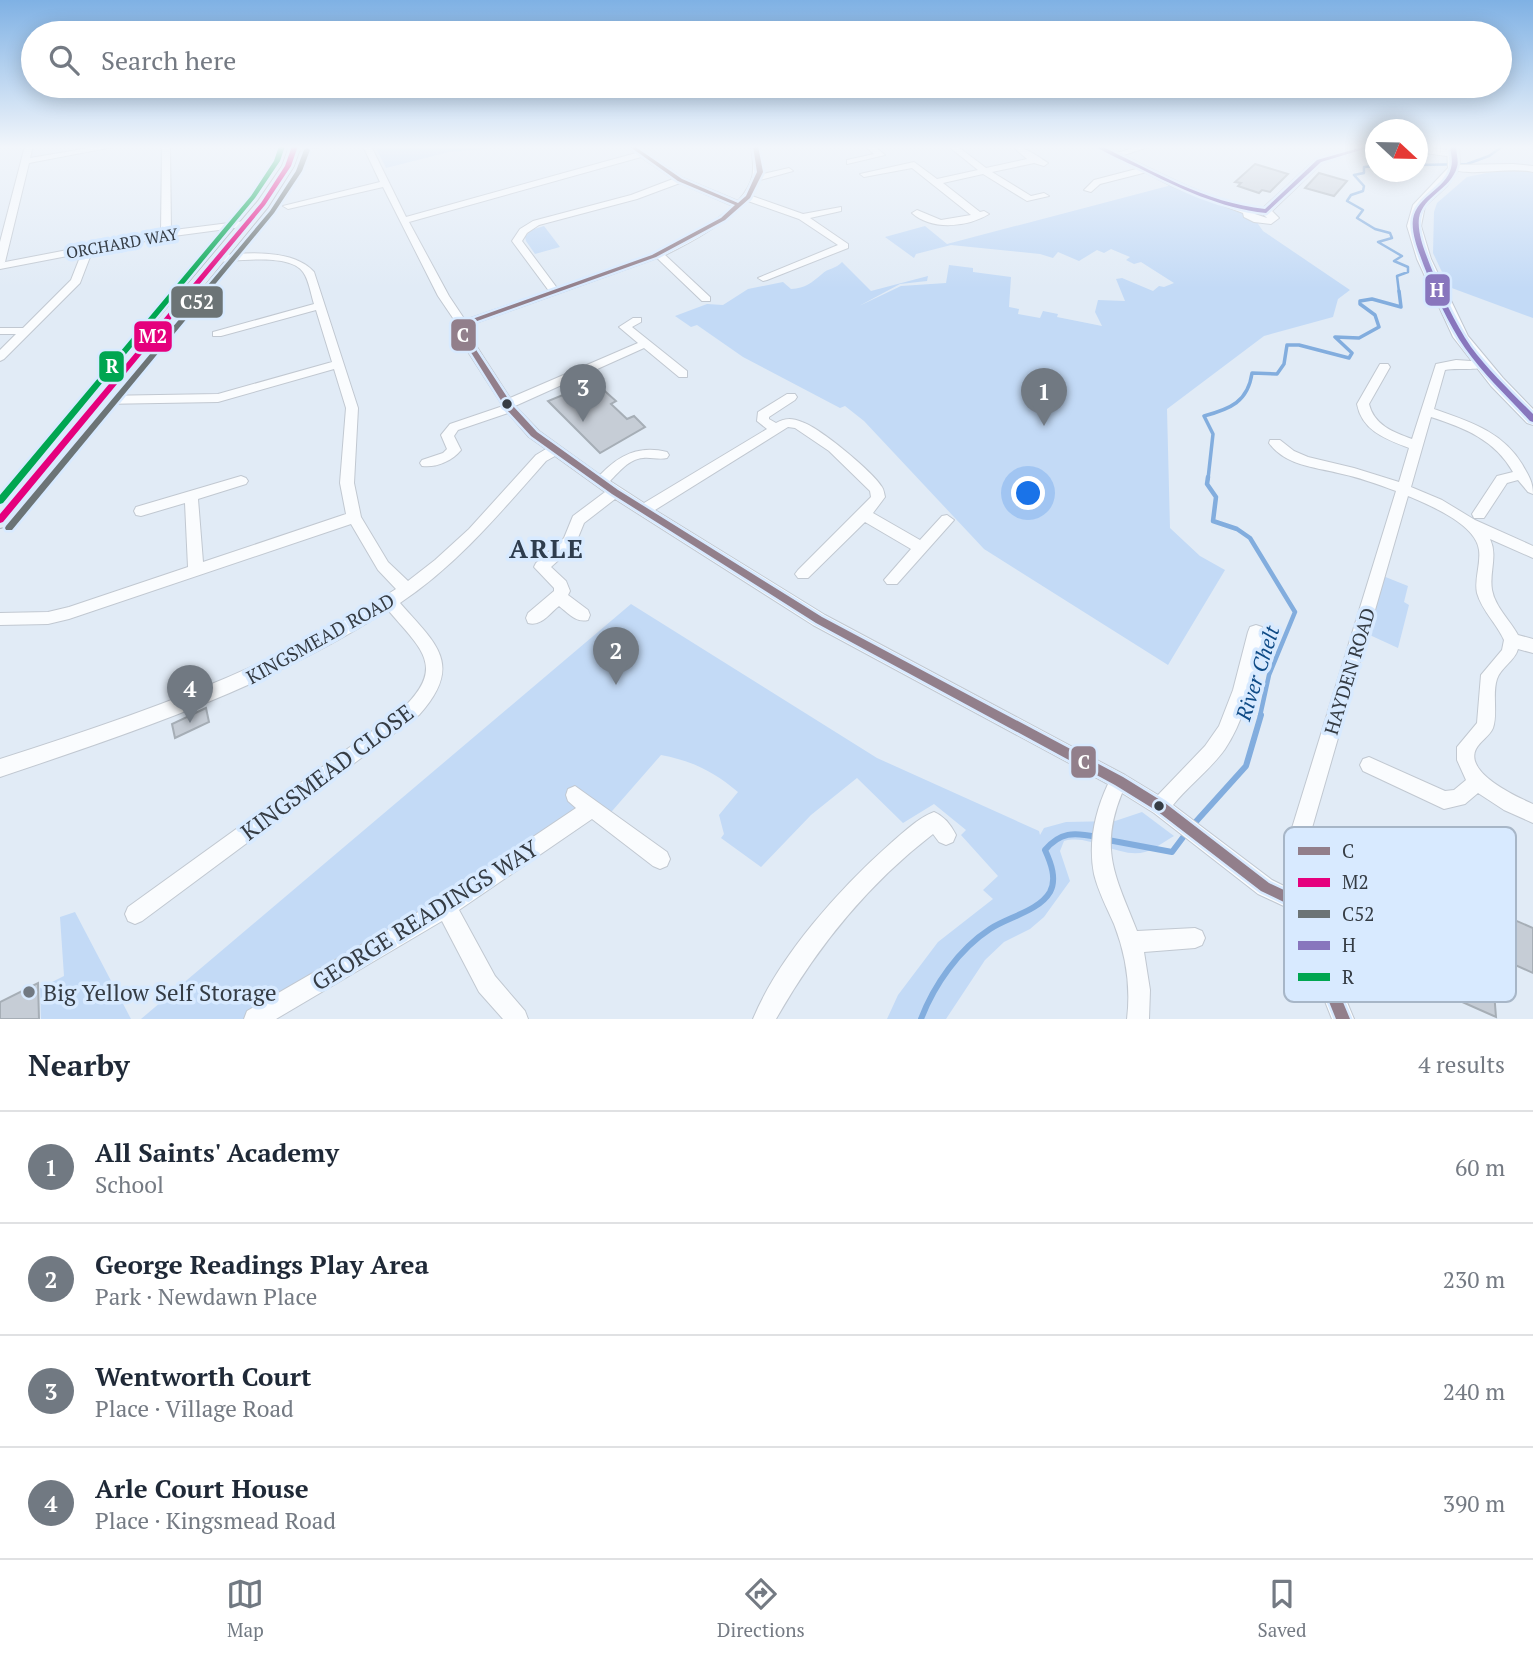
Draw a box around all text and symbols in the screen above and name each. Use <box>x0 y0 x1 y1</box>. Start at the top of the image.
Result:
search box <box>21 21 1512 98</box>
icon: search <box>45 41 83 79</box>
text: Search here <box>101 43 236 77</box>
north arrow <box>1365 119 1428 182</box>
street label: ORCHARD WAY <box>64 222 180 264</box>
line badge: H <box>1424 273 1451 307</box>
text: H <box>1430 277 1445 302</box>
line badge: C52 <box>170 285 224 319</box>
text: C52 <box>180 289 214 314</box>
line badge: C <box>450 318 477 352</box>
line badge: M2 <box>133 320 173 353</box>
text: C <box>457 322 469 347</box>
text: M2 <box>139 323 167 348</box>
line badge: R <box>98 350 125 383</box>
text: R <box>105 353 119 378</box>
pin: 3 <box>560 364 606 422</box>
pin: 1 <box>1021 368 1067 426</box>
unlabelled marker <box>500 397 514 411</box>
your location <box>1011 476 1045 510</box>
district label: ARLE <box>509 531 585 565</box>
street label: KINGSMEAD ROAD <box>241 587 399 689</box>
street label: HAYDEN ROAD <box>1318 605 1380 737</box>
water label: River Chelt <box>1228 621 1286 725</box>
pin: 2 <box>593 627 639 685</box>
pin: 4 <box>167 665 213 723</box>
street label: KINGSMEAD CLOSE <box>234 697 420 847</box>
line badge: C <box>1070 745 1097 779</box>
text: C <box>1078 749 1090 774</box>
unlabelled marker <box>1152 799 1166 813</box>
legend <box>1284 827 1516 1002</box>
street label: GEORGE READINGS WAY <box>306 832 544 997</box>
text: C <box>1342 838 1354 863</box>
text: M2 <box>1342 869 1369 894</box>
text: C52 <box>1342 901 1375 926</box>
text: H <box>1342 932 1356 957</box>
text: R <box>1342 964 1354 989</box>
place label: Big Yellow Self Storage <box>43 977 277 1008</box>
marker: Big Yellow Self Storage <box>21 984 37 1000</box>
text: Nearby <box>28 1045 130 1085</box>
text: 4 results <box>1418 1049 1505 1080</box>
text: All Saints' Academy <box>95 1135 339 1169</box>
text: 1 <box>45 1152 58 1183</box>
text: 60 m <box>1455 1152 1505 1183</box>
text: School <box>95 1169 164 1200</box>
text: George Readings Play Area <box>95 1247 429 1281</box>
text: 2 <box>45 1264 58 1295</box>
text: 230 m <box>1443 1264 1505 1295</box>
text: Park · Newdawn Place <box>95 1281 317 1312</box>
text: Wentworth Court <box>95 1359 311 1393</box>
text: 3 <box>45 1376 58 1407</box>
text: 240 m <box>1443 1376 1505 1407</box>
text: Place · Village Road <box>95 1393 294 1424</box>
text: Arle Court House <box>95 1471 309 1505</box>
text: 4 <box>45 1488 58 1519</box>
text: 390 m <box>1443 1488 1505 1519</box>
text: Place · Kingsmead Road <box>95 1505 336 1536</box>
tab: Map <box>226 1575 264 1642</box>
tab: Directions <box>717 1575 805 1642</box>
tab: Saved <box>1257 1575 1307 1642</box>

